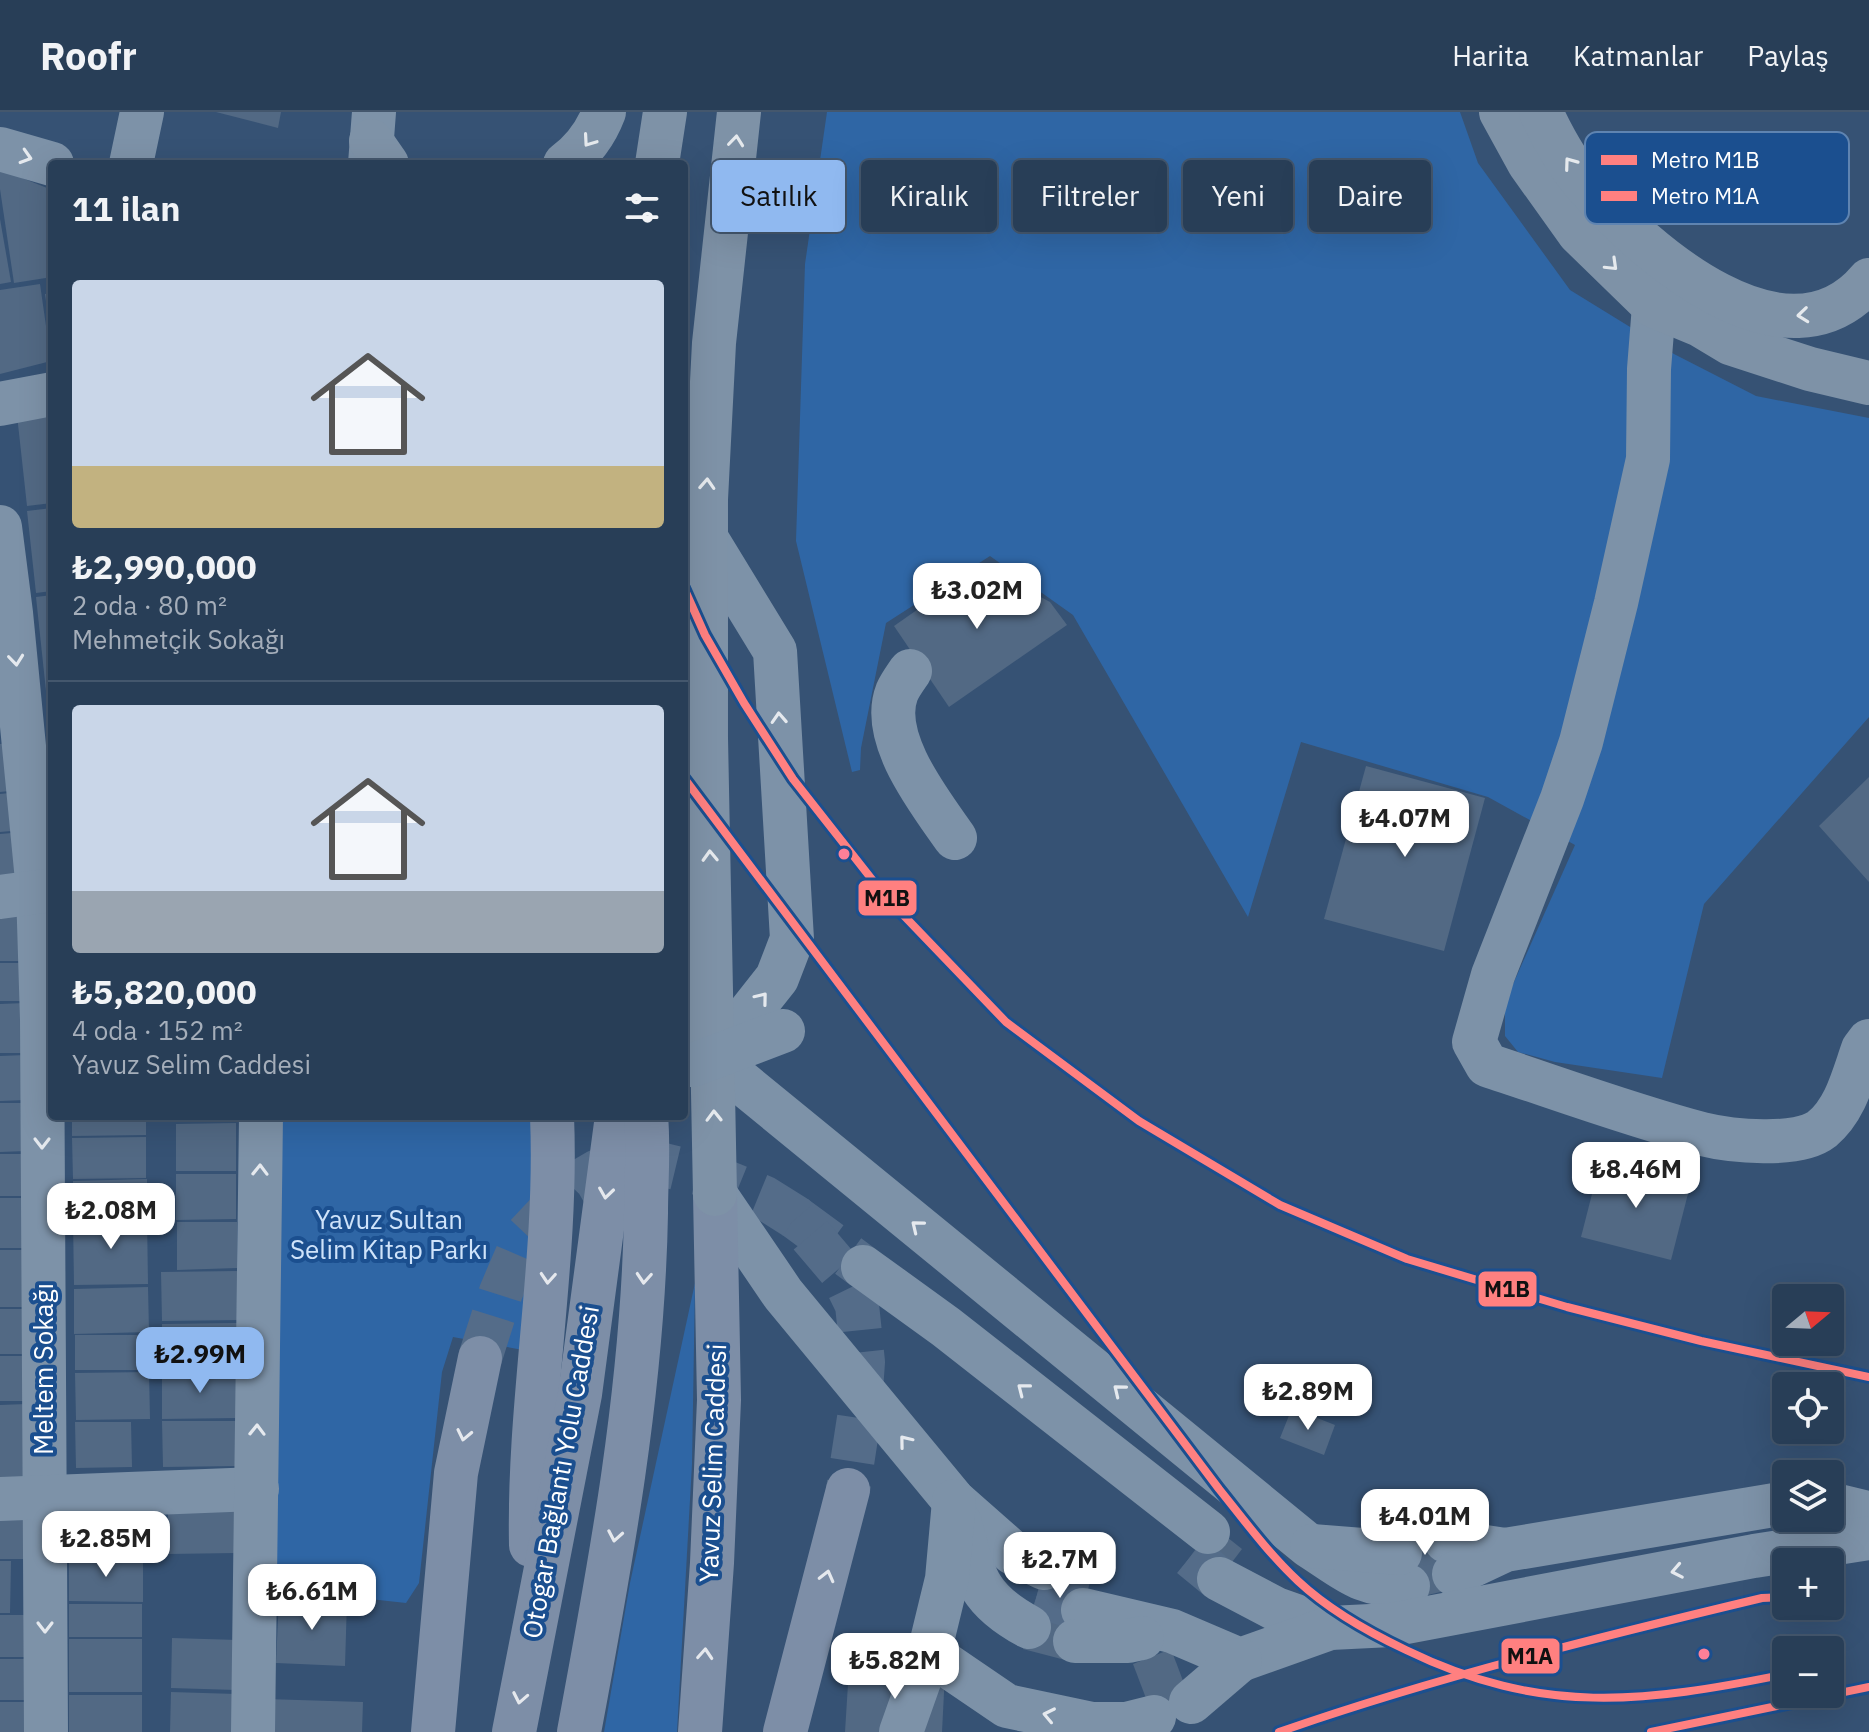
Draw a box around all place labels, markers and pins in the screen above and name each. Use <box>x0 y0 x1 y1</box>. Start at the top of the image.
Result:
pin: ₺3.02M <box>912 563 1042 631</box>
pin: ₺4.07M <box>1340 791 1470 859</box>
unlabelled marker <box>836 846 852 862</box>
pin: ₺8.46M <box>1571 1142 1701 1210</box>
pin: ₺2.08M <box>46 1183 176 1251</box>
pin: ₺2.99M <box>135 1327 265 1395</box>
pin: ₺2.89M <box>1243 1364 1373 1432</box>
pin: ₺4.01M <box>1360 1489 1490 1557</box>
pin: ₺2.85M <box>41 1511 171 1579</box>
pin: ₺2.7M <box>1004 1532 1116 1600</box>
pin: ₺6.61M <box>247 1564 377 1632</box>
pin: ₺5.82M <box>830 1633 960 1701</box>
unlabelled marker <box>1696 1646 1712 1662</box>

